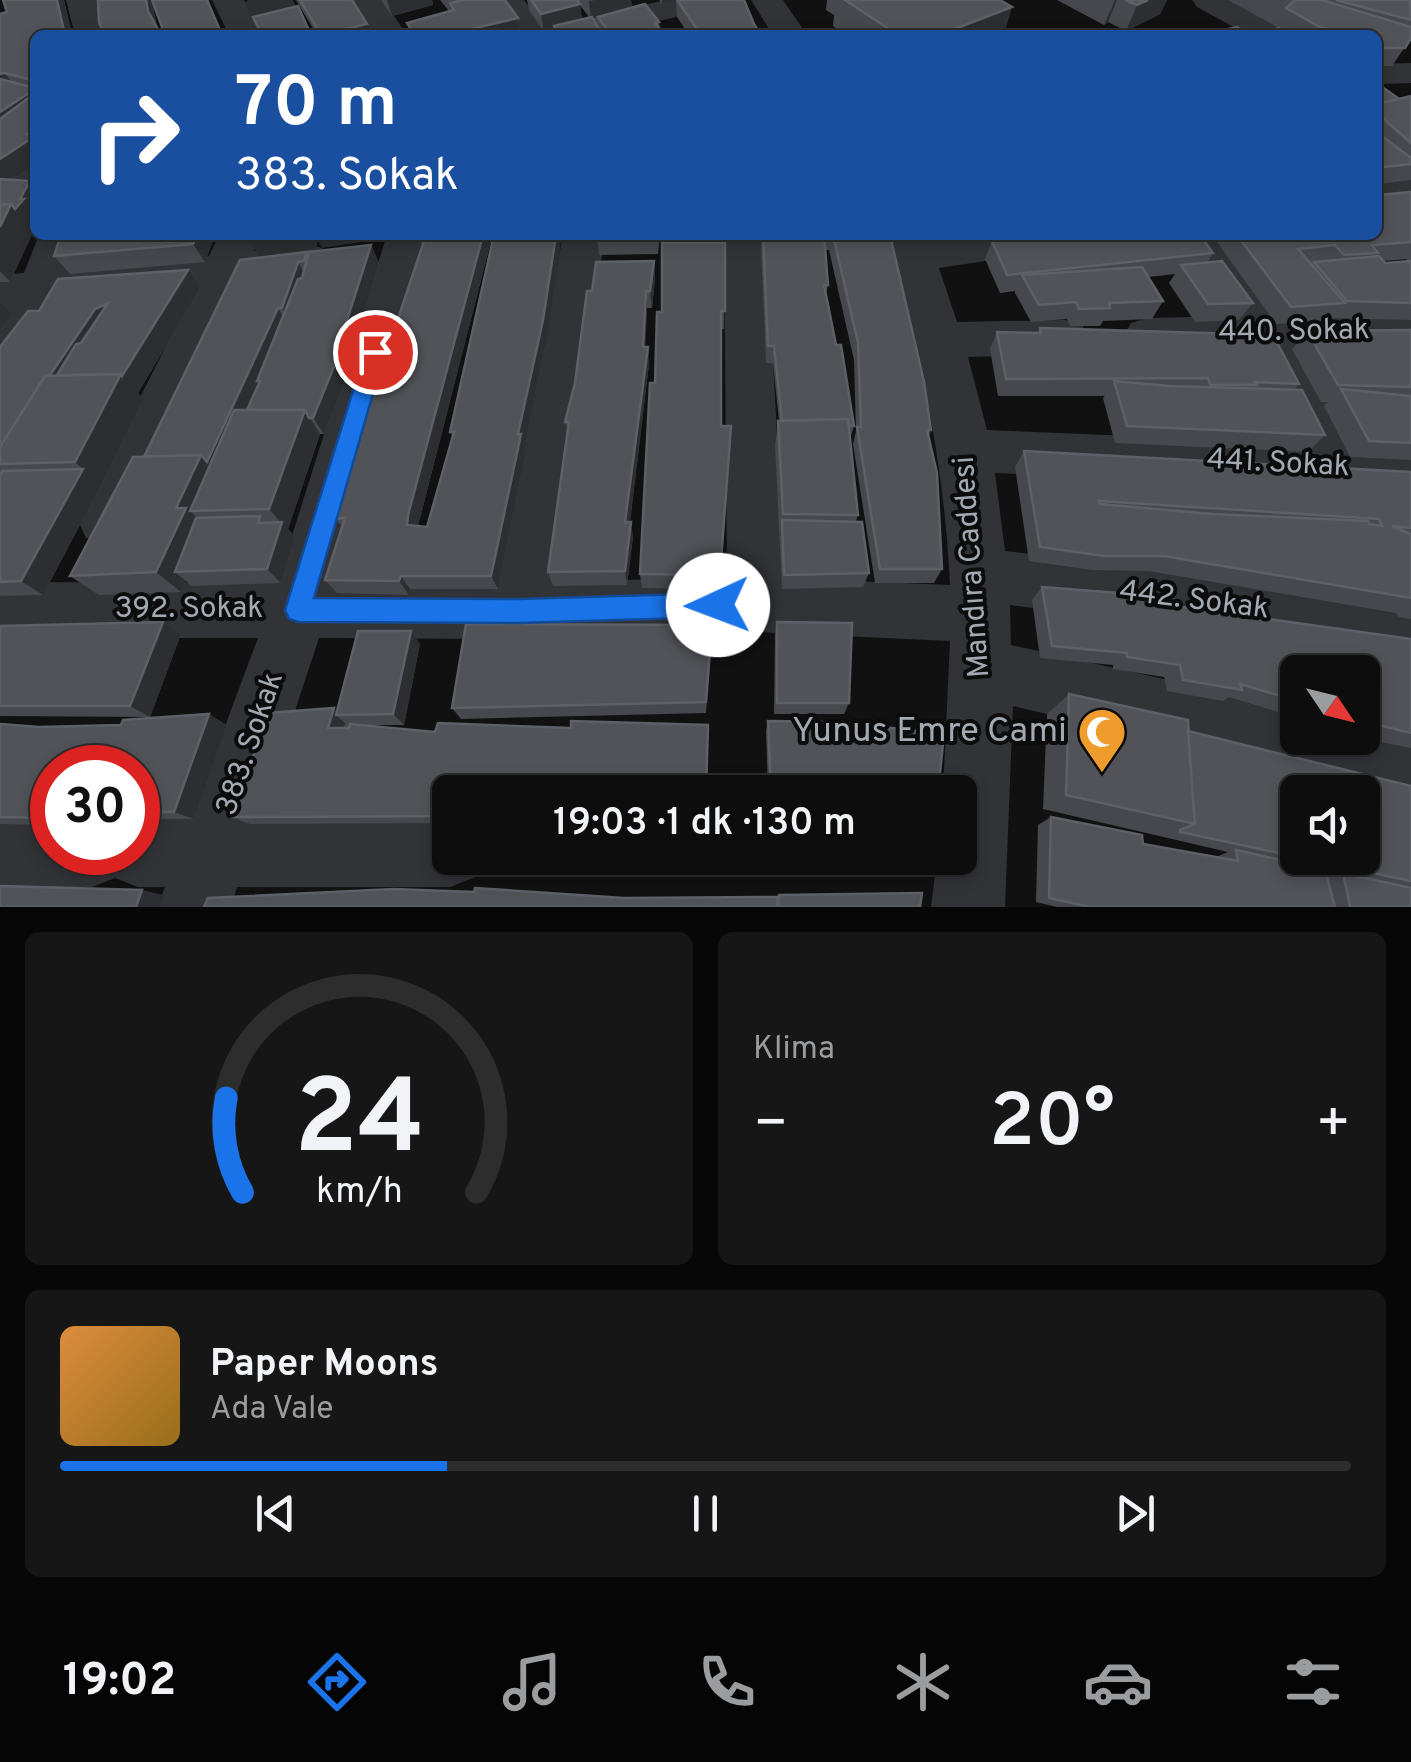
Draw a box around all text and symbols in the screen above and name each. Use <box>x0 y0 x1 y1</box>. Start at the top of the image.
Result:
text: 70 m <box>235 62 398 151</box>
icon: right <box>70 70 200 200</box>
text: 383. Sokak <box>235 149 459 206</box>
pin <box>333 310 418 395</box>
street label: 440. Sokak <box>1218 312 1370 352</box>
icon: arrive <box>348 325 403 380</box>
street label: 441. Sokak <box>1206 442 1350 486</box>
street label: Mandıra Caddesi <box>947 455 999 679</box>
position arrow <box>666 553 770 657</box>
street label: 442. Sokak <box>1117 573 1271 629</box>
street label: 392. Sokak <box>115 591 263 628</box>
north arrow <box>1280 655 1380 755</box>
map controls <box>1280 655 1380 875</box>
street label: 383. Sokak <box>209 667 293 821</box>
mosque icon: Yunus Emre Cami <box>1076 706 1128 774</box>
place label: Yunus Emre Cami <box>792 710 1067 754</box>
speed limit sign: 30 <box>30 745 160 875</box>
button: sound <box>1280 775 1380 875</box>
text: 19:03 · 1 dk · 130 m <box>553 800 856 849</box>
text: Klima <box>753 1030 835 1070</box>
text: 24 <box>294 1058 424 1190</box>
text: 20° <box>989 1078 1115 1173</box>
text: − <box>753 1091 788 1161</box>
text: + <box>1316 1091 1351 1161</box>
text: km/h <box>316 1170 402 1216</box>
text: Paper Moons <box>210 1341 439 1390</box>
text: Ada Vale <box>210 1390 334 1430</box>
icon: previous <box>248 1486 303 1541</box>
icon: pause <box>678 1486 733 1541</box>
icon: next <box>1108 1486 1163 1541</box>
icon: directions <box>302 1647 372 1717</box>
icon: music <box>497 1647 567 1717</box>
icon: phone <box>692 1647 762 1717</box>
icon: climate <box>888 1647 958 1717</box>
icon: car <box>1083 1647 1153 1717</box>
icon: filters <box>1278 1647 1348 1717</box>
text: 19:02 <box>63 1654 176 1711</box>

